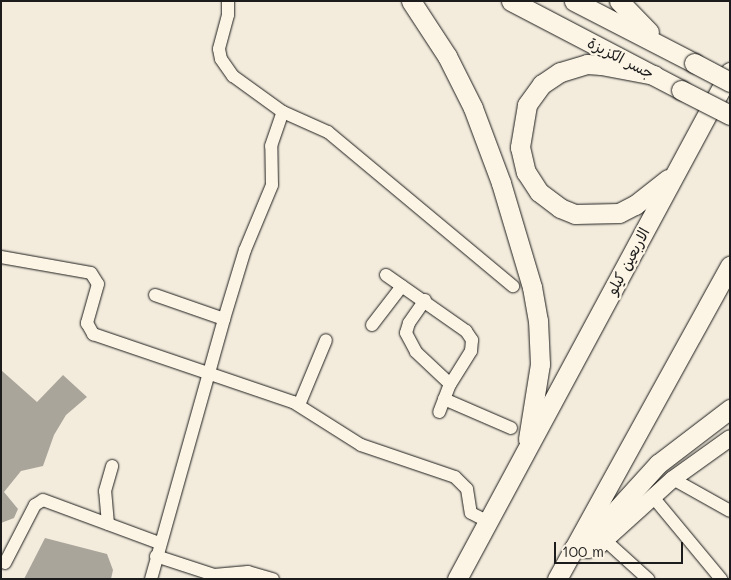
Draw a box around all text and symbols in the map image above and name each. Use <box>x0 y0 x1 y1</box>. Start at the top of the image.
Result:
street label: جسر الكزيزة <box>585 34 657 82</box>
street label: الاربعين كيلو <box>603 224 653 298</box>
scale bar <box>556 532 685 564</box>
text: 100 m <box>562 541 604 561</box>

